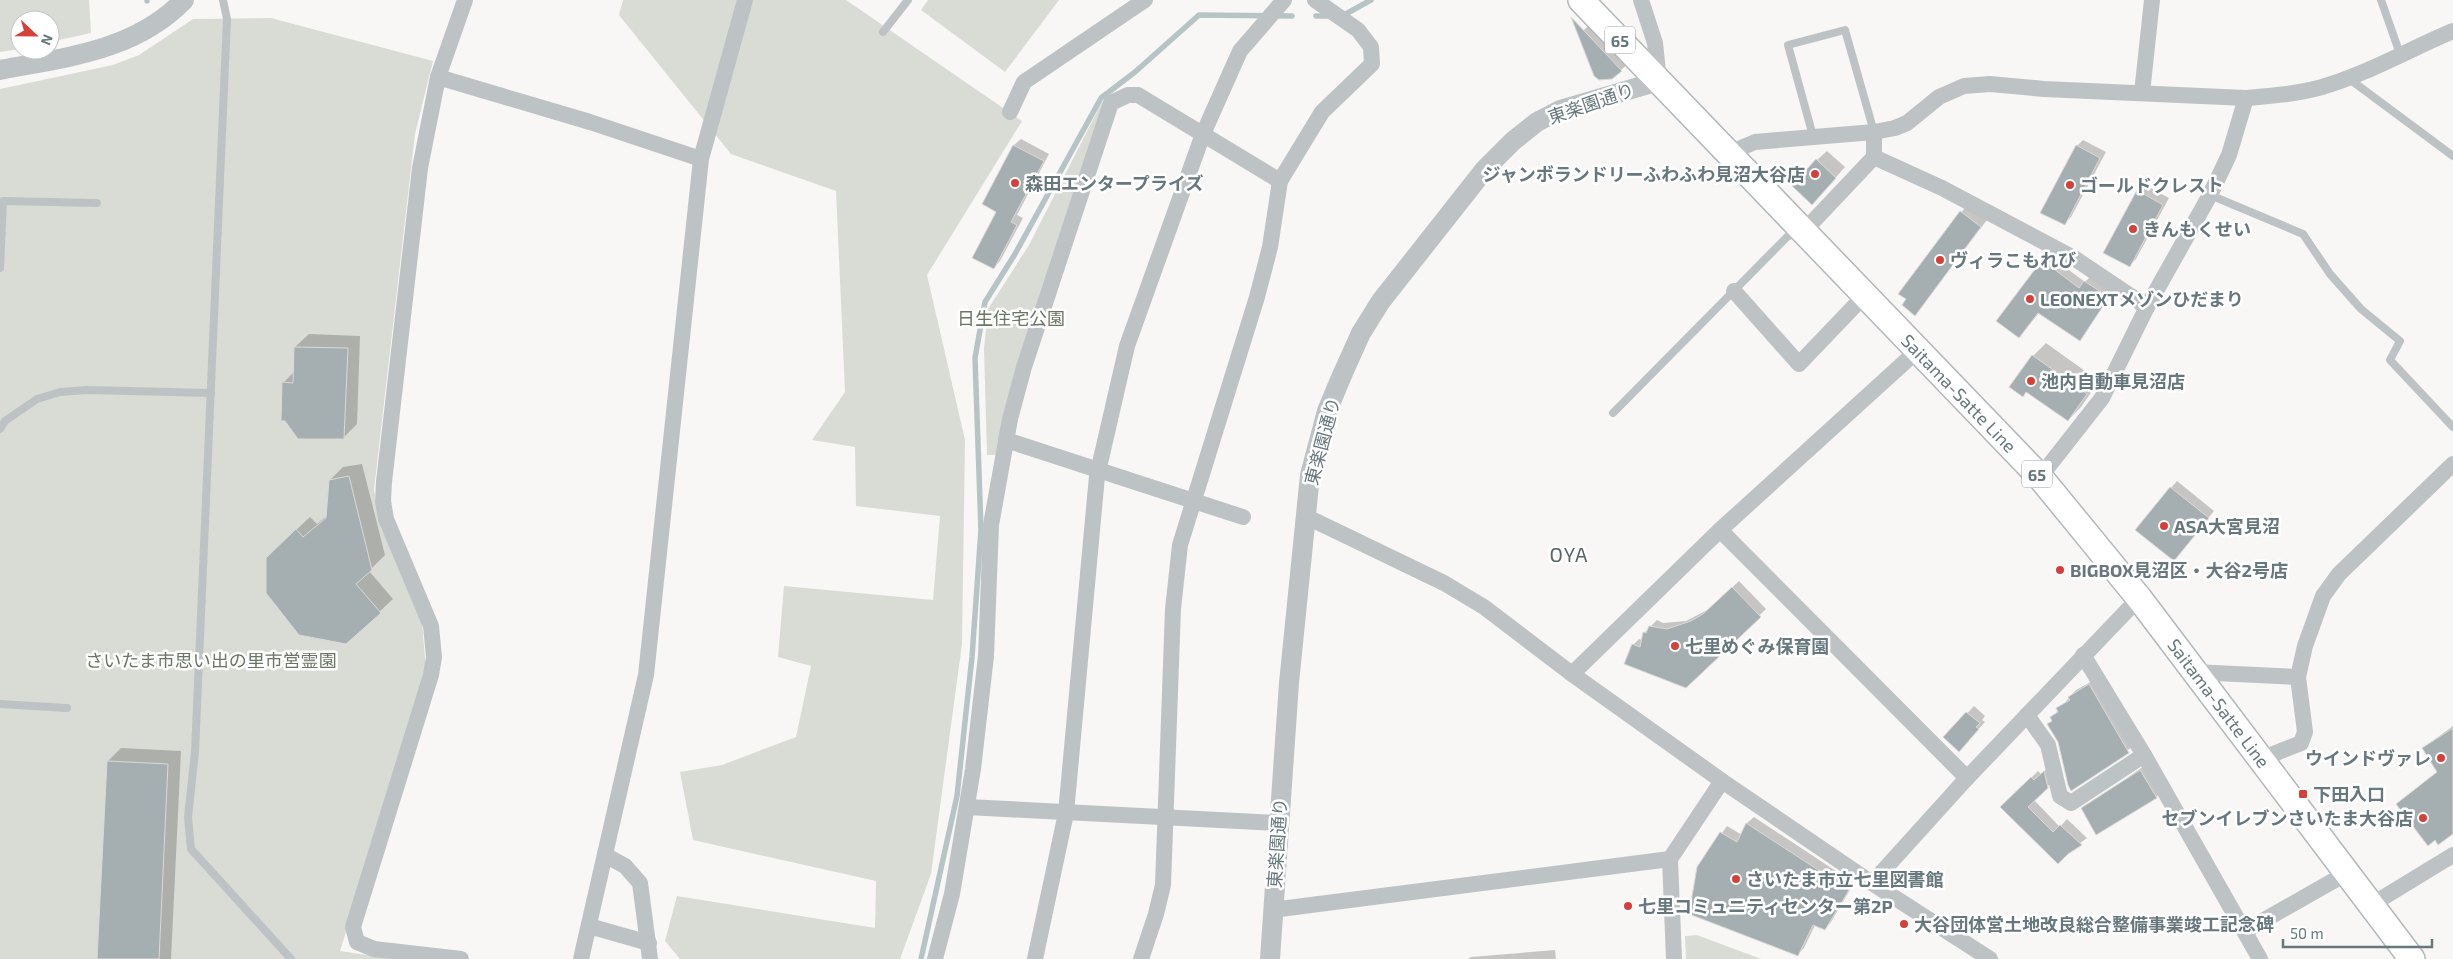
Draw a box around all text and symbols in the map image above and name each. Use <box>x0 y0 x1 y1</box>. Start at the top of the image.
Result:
north arrow <box>10 10 60 60</box>
road number: 65 <box>1605 26 1635 54</box>
text: N <box>38 32 57 48</box>
street label: 東楽園通り <box>1545 78 1637 128</box>
place label: ジャンボランドリーふわふわ見沼大谷店 <box>1483 163 1805 185</box>
marker: ジャンボランドリーふわふわ見沼大谷店 <box>1809 168 1821 180</box>
place label: 森田エンタープライズ <box>1025 172 1203 194</box>
place label: ゴールドクレスト <box>2080 174 2224 196</box>
marker: 森田エンタープライズ <box>1009 177 1021 189</box>
marker: ゴールドクレスト <box>2064 179 2076 191</box>
place label: きんもくせい <box>2143 218 2251 240</box>
marker: きんもくせい <box>2127 223 2139 235</box>
place label: ヴィラこもれび <box>1950 249 2076 271</box>
marker: ヴィラこもれび <box>1934 254 1946 266</box>
place label: LEONEXTメゾンひだまり <box>2040 288 2244 310</box>
marker: LEONEXTメゾンひだまり <box>2024 293 2036 305</box>
park label: 日生住宅公園 <box>957 307 1065 329</box>
street label: Saitama-Satte Line <box>1897 329 2021 457</box>
place label: 池内自動車見沼店 <box>2041 370 2185 392</box>
marker: 池内自動車見沼店 <box>2025 375 2037 387</box>
street label: 東楽園通り <box>1300 395 1344 487</box>
road number: 65 <box>2022 460 2052 488</box>
place label: ASA大宮見沼 <box>2174 515 2280 537</box>
marker: ASA大宮見沼 <box>2158 520 2170 532</box>
district label: OYA <box>1550 542 1588 566</box>
place label: BIGBOX見沼区・大谷2号店 <box>2070 559 2288 581</box>
marker: BIGBOX見沼区・大谷2号店 <box>2054 564 2066 576</box>
street label: Saitama-Satte Line <box>2163 634 2275 772</box>
place label: 七里めぐみ保育園 <box>1685 635 1830 657</box>
marker: 七里めぐみ保育園 <box>1669 640 1681 652</box>
park label: さいたま市思い出の里市営霊園 <box>85 649 337 671</box>
place label: ウインドヴァレ <box>2305 747 2431 769</box>
marker: ウインドヴァレ <box>2435 752 2447 764</box>
place label: 下田入口 <box>2313 783 2385 805</box>
marker: 下田入口 <box>2297 788 2309 800</box>
street label: 東楽園通り <box>1263 797 1291 889</box>
place label: セブンイレブンさいたま大谷店 <box>2162 807 2413 829</box>
marker: セブンイレブンさいたま大谷店 <box>2417 812 2429 824</box>
place label: さいたま市立七里図書館 <box>1746 868 1943 890</box>
marker: さいたま市立七里図書館 <box>1730 873 1742 885</box>
place label: 七里コミュニティセンター第2P <box>1638 895 1893 917</box>
marker: 七里コミュニティセンター第2P <box>1622 900 1634 912</box>
place label: 大谷団体営土地改良総合整備事業竣工記念碑 <box>1914 913 2274 935</box>
scale bar <box>2283 916 2432 948</box>
marker: 大谷団体営土地改良総合整備事業竣工記念碑 <box>1898 918 1910 930</box>
text: 50 m <box>2290 924 2324 942</box>

